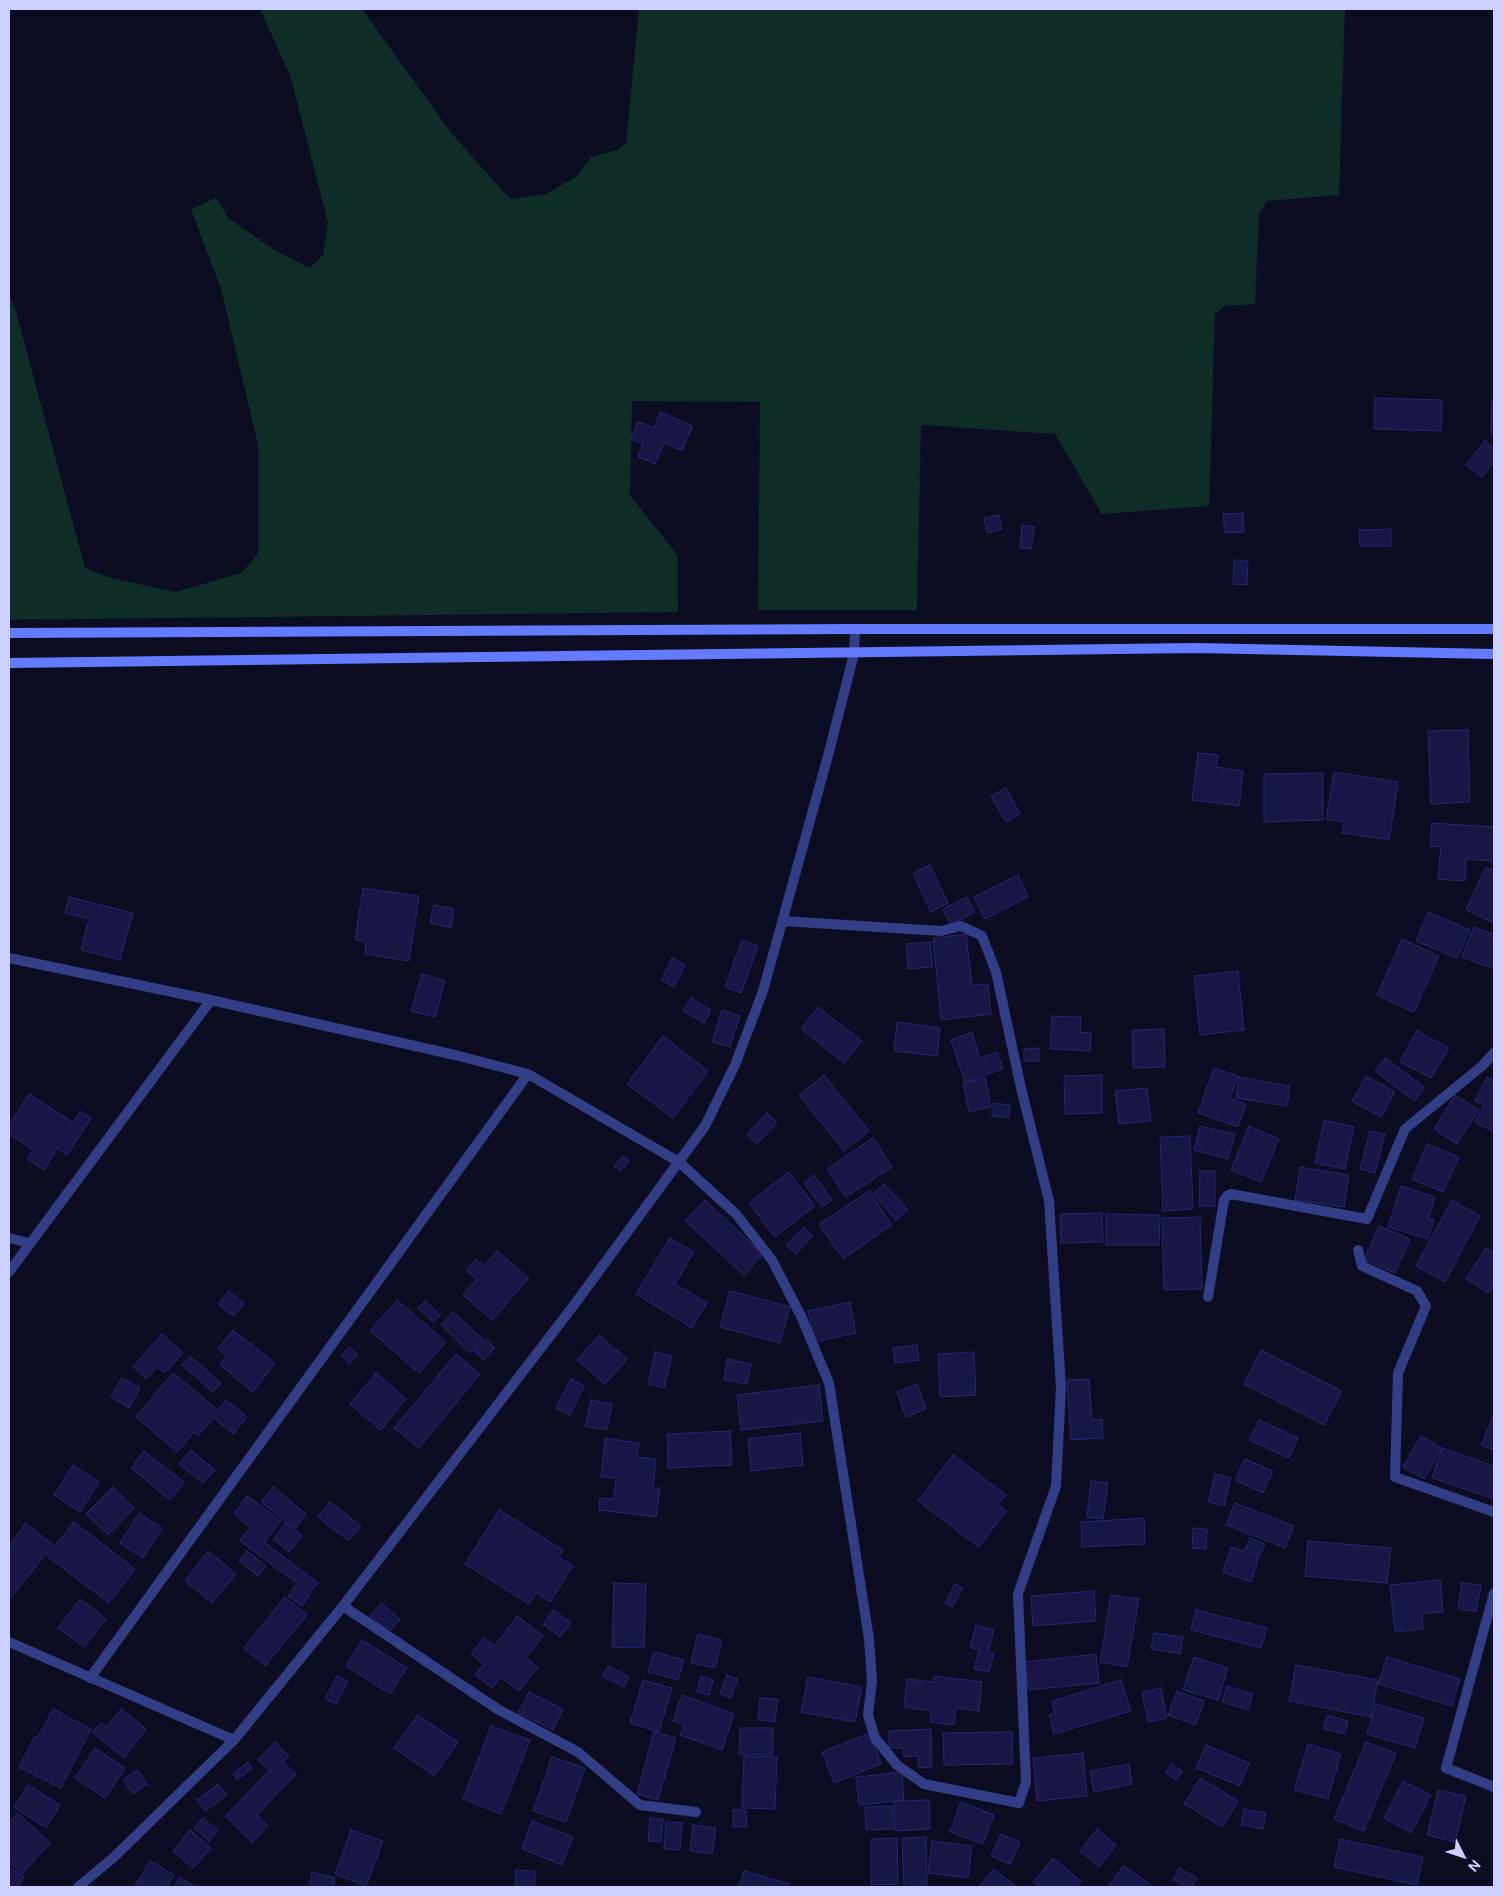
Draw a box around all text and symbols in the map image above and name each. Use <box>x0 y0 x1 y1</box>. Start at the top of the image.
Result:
north arrow <box>1438 1831 1488 1881</box>
text: N <box>1464 1856 1484 1876</box>

